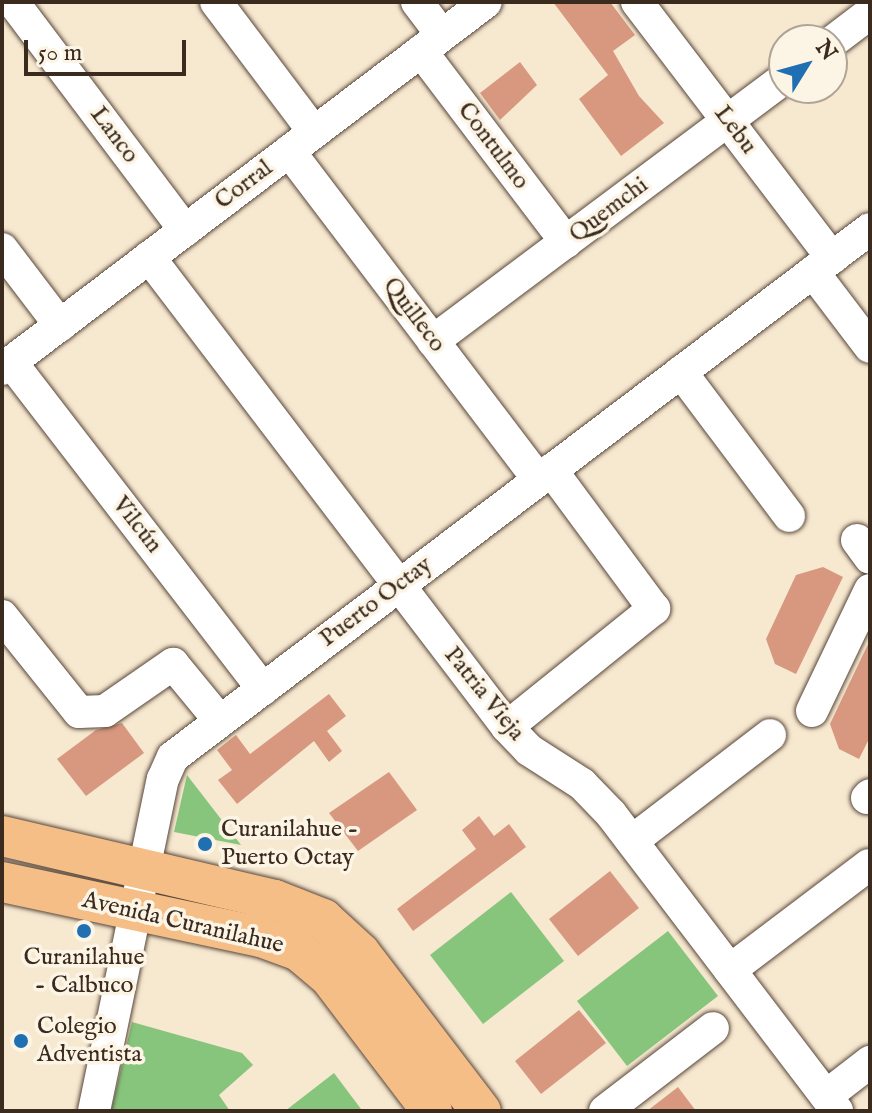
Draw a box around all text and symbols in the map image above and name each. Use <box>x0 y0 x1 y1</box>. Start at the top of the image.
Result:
scale bar <box>28 24 190 74</box>
north arrow <box>768 24 848 104</box>
text: N <box>809 35 842 67</box>
text: 50 m <box>38 38 82 69</box>
street label: Contulmo <box>451 97 535 195</box>
street label: Lebu <box>707 100 763 160</box>
street label: Lanco <box>83 101 145 169</box>
street label: Corral <box>210 154 278 216</box>
street label: Quemchi <box>564 171 654 249</box>
street label: Quilleco <box>377 272 451 358</box>
street label: Vilcún <box>106 491 168 559</box>
street label: Puerto Octay <box>314 551 438 653</box>
street label: Patria Vieja <box>437 641 531 747</box>
place label: Curanilahue - Puerto Octay <box>221 816 358 872</box>
marker: Curanilahue - Puerto Octay <box>196 835 214 853</box>
street label: Avenida Curanilahue <box>80 886 286 960</box>
marker: Curanilahue - Calbuco <box>75 922 93 940</box>
place label: Curanilahue - Calbuco <box>23 944 145 1000</box>
place label: Colegio Adventista <box>37 1013 142 1069</box>
marker: Colegio Adventista <box>12 1032 30 1050</box>

